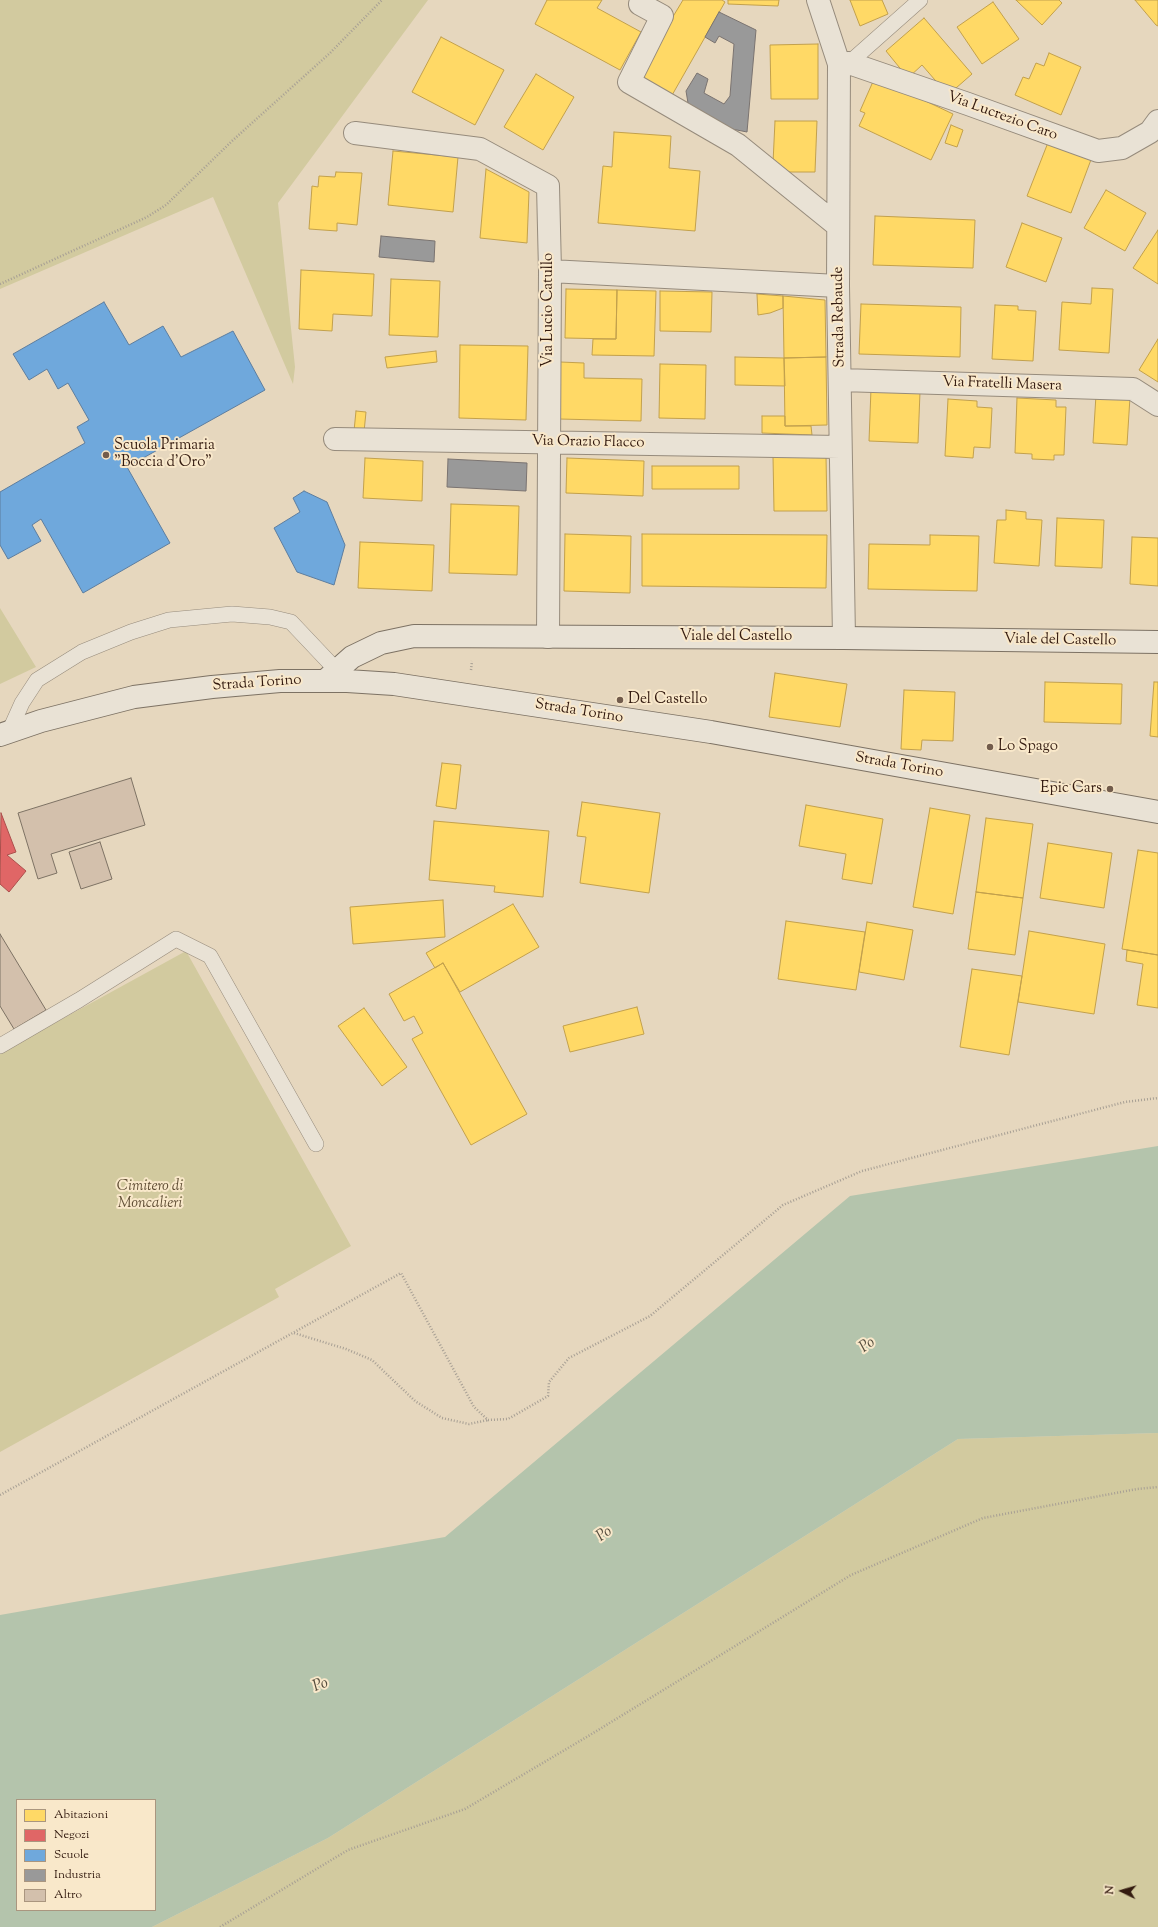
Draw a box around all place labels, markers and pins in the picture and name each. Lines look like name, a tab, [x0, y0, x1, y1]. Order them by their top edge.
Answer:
place label: Scuola Primaria "Boccia d'Oro"	[114, 437, 215, 472]
marker: Scuola Primaria "Boccia d'Oro"	[101, 450, 111, 460]
place label: Del Castello	[628, 691, 707, 709]
marker: Del Castello	[615, 695, 625, 705]
place label: Lo Spago	[998, 738, 1058, 756]
marker: Lo Spago	[985, 742, 995, 752]
place label: Epic Cars	[1040, 780, 1102, 798]
marker: Epic Cars	[1105, 784, 1115, 794]

